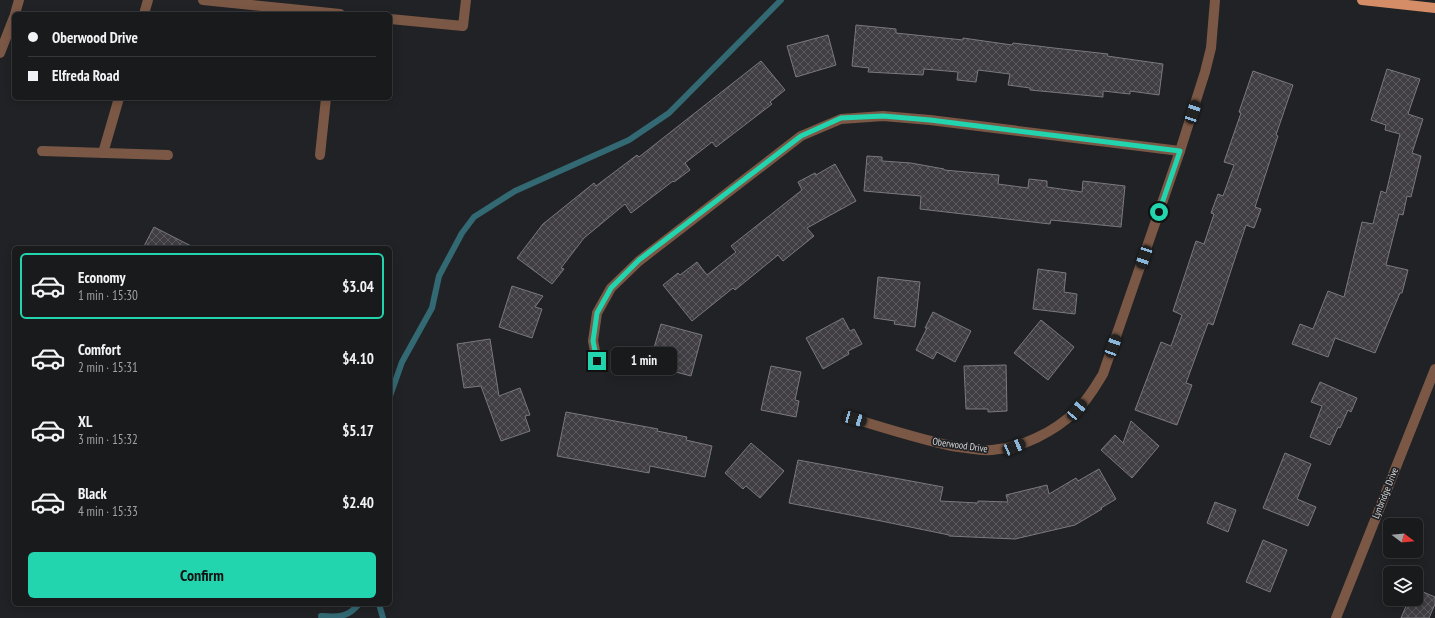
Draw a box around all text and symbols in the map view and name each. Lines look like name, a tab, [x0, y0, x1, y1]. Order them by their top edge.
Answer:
text: Oberwood Drive	[52, 28, 138, 47]
text: Elfreda Road	[52, 66, 119, 85]
car	[1184, 99, 1202, 125]
route start	[1150, 203, 1168, 221]
car	[1134, 244, 1154, 270]
icon: car	[30, 268, 66, 304]
text: Economy	[78, 268, 126, 287]
text: $3.04	[342, 277, 374, 296]
text: 1 min · 15:30	[78, 287, 138, 304]
car	[1103, 333, 1123, 359]
icon: car	[30, 340, 66, 376]
text: Comfort	[78, 340, 121, 359]
callout: 1 min	[611, 347, 677, 375]
text: $4.10	[342, 349, 374, 368]
route end	[588, 352, 606, 370]
text: 1 min	[631, 352, 657, 369]
text: 2 min · 15:31	[78, 359, 138, 376]
car	[1065, 397, 1089, 423]
car	[842, 410, 868, 428]
icon: car	[30, 412, 66, 448]
text: XL	[78, 412, 92, 431]
text: $5.17	[342, 421, 374, 440]
text: 3 min · 15:32	[78, 431, 138, 448]
street label: Oberwood Drive	[931, 435, 989, 455]
car	[1001, 437, 1027, 457]
street label: Lynbridge Drive	[1369, 466, 1401, 520]
icon: car	[30, 484, 66, 520]
text: Black	[78, 484, 107, 503]
text: $2.40	[342, 493, 374, 512]
text: 4 min · 15:33	[78, 503, 138, 520]
north arrow	[1383, 518, 1423, 558]
map controls	[1383, 518, 1423, 606]
button: Confirm	[28, 552, 376, 598]
button: layers	[1383, 566, 1423, 606]

